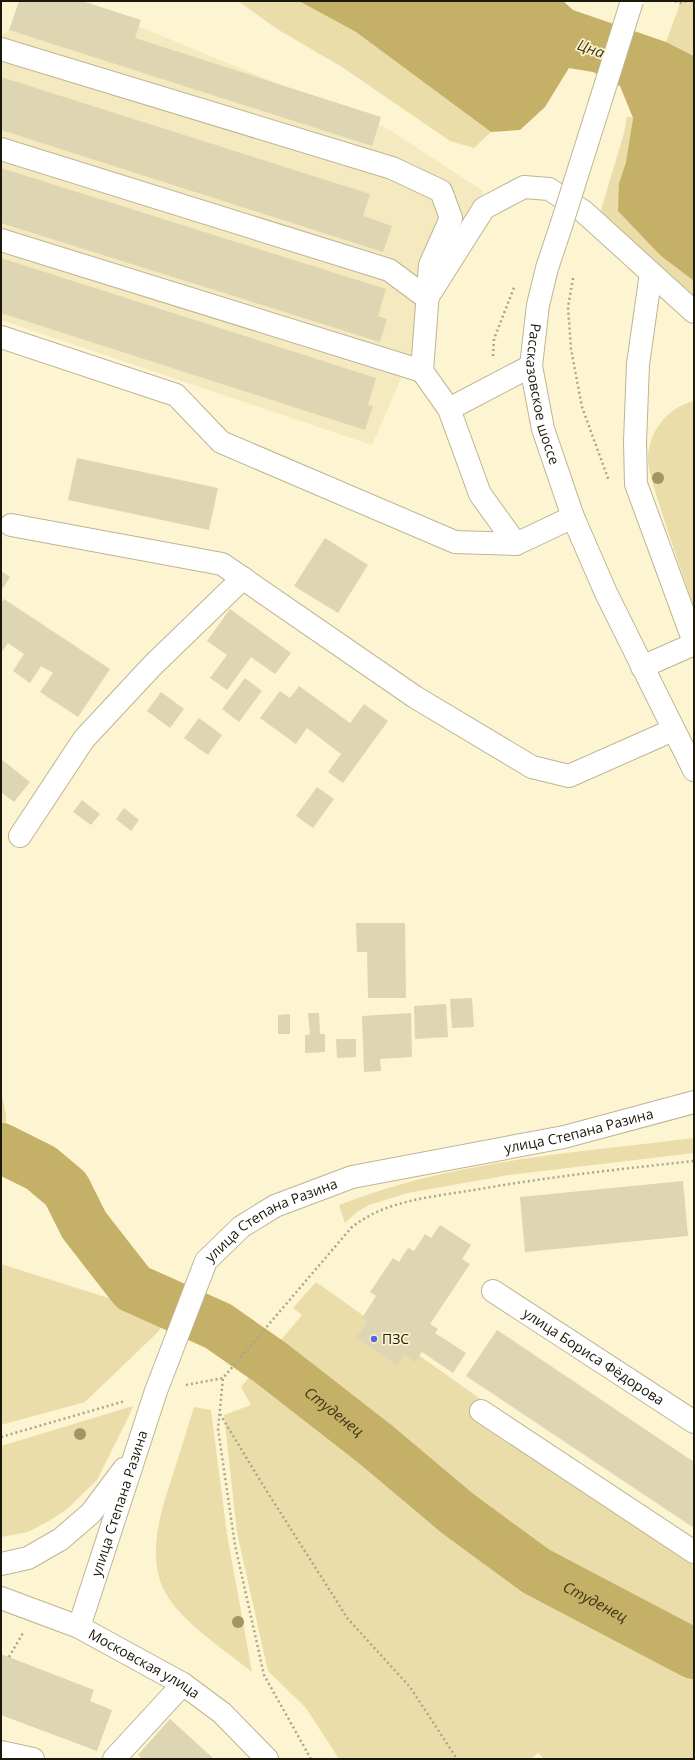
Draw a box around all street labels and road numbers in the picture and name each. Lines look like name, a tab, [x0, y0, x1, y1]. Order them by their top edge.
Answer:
street label: Рассказовское шоссе	[522, 323, 564, 467]
street label: улица Степана Разина	[503, 1103, 655, 1157]
street label: улица Степана Разина	[201, 1173, 340, 1266]
street label: улица Бориса Фёдорова	[519, 1303, 668, 1409]
street label: улица Степана Разина	[86, 1428, 152, 1579]
street label: Московская улица	[85, 1624, 204, 1702]

